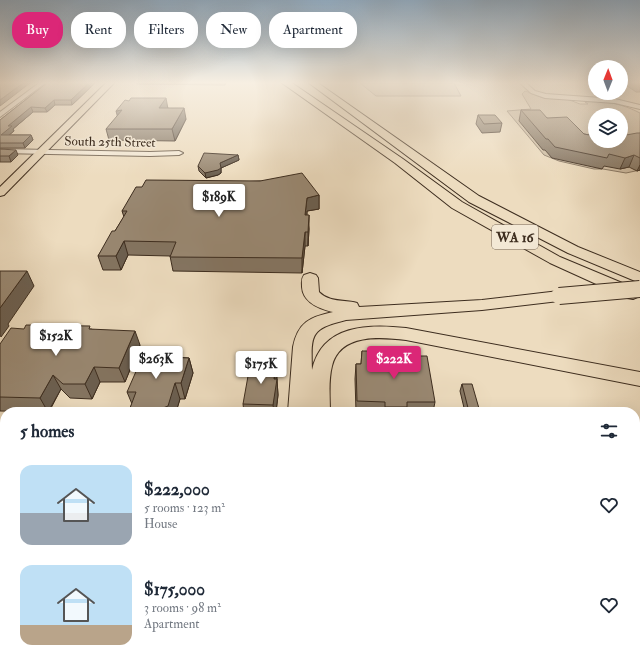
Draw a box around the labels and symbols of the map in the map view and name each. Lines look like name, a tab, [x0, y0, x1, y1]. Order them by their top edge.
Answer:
north arrow	[588, 60, 628, 100]
street label: South 25th Street	[64, 133, 156, 151]
pin: $189K	[191, 184, 247, 218]
road number: WA 16	[492, 225, 538, 249]
pin: $152K	[28, 323, 84, 357]
pin: $263K	[128, 346, 184, 380]
pin: $222K	[366, 346, 422, 380]
pin: $175K	[233, 351, 289, 385]

